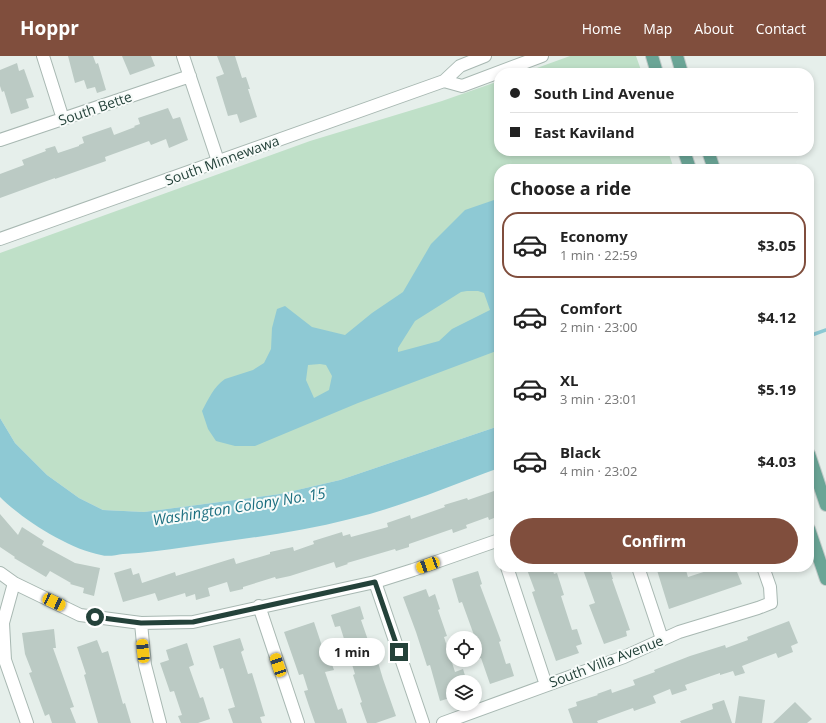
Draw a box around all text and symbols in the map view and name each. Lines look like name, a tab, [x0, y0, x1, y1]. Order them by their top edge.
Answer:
text: Hoppr	[20, 15, 79, 41]
text: Home	[582, 19, 621, 38]
text: Map	[643, 19, 672, 38]
text: About	[694, 19, 734, 38]
text: Contact	[756, 19, 806, 38]
text: South Lind Avenue	[534, 83, 674, 103]
street label: South Bette	[56, 86, 134, 129]
text: East Kaviland	[534, 122, 634, 142]
street label: South Minnewawa	[162, 130, 282, 190]
text: Choose a ride	[510, 176, 631, 200]
text: Economy	[560, 226, 628, 246]
icon: car	[512, 227, 548, 263]
text: $3.05	[757, 235, 796, 255]
text: 1 min · 22:59	[560, 246, 637, 264]
text: Comfort	[560, 298, 622, 318]
icon: car	[512, 299, 548, 335]
text: $4.12	[757, 307, 796, 327]
text: 2 min · 23:00	[560, 318, 637, 336]
text: XL	[560, 370, 578, 390]
icon: car	[512, 371, 548, 407]
text: $5.19	[757, 379, 796, 399]
text: 3 min · 23:01	[560, 390, 637, 408]
text: Black	[560, 442, 601, 462]
icon: car	[512, 443, 548, 479]
text: $4.03	[757, 451, 796, 471]
text: 4 min · 23:02	[560, 462, 637, 480]
water label: Washington Colony No. 15	[151, 482, 328, 530]
button: Confirm	[510, 518, 798, 564]
car	[415, 555, 441, 575]
car	[41, 591, 67, 613]
route start	[86, 608, 104, 626]
street label: South Villa Avenue	[546, 630, 666, 692]
map controls	[446, 631, 482, 711]
button: locate	[446, 631, 482, 667]
car	[136, 638, 150, 664]
callout: 1 min	[319, 638, 385, 666]
text: 1 min	[334, 643, 370, 661]
route end	[390, 643, 408, 661]
car	[268, 652, 288, 678]
button: layers	[446, 675, 482, 711]

